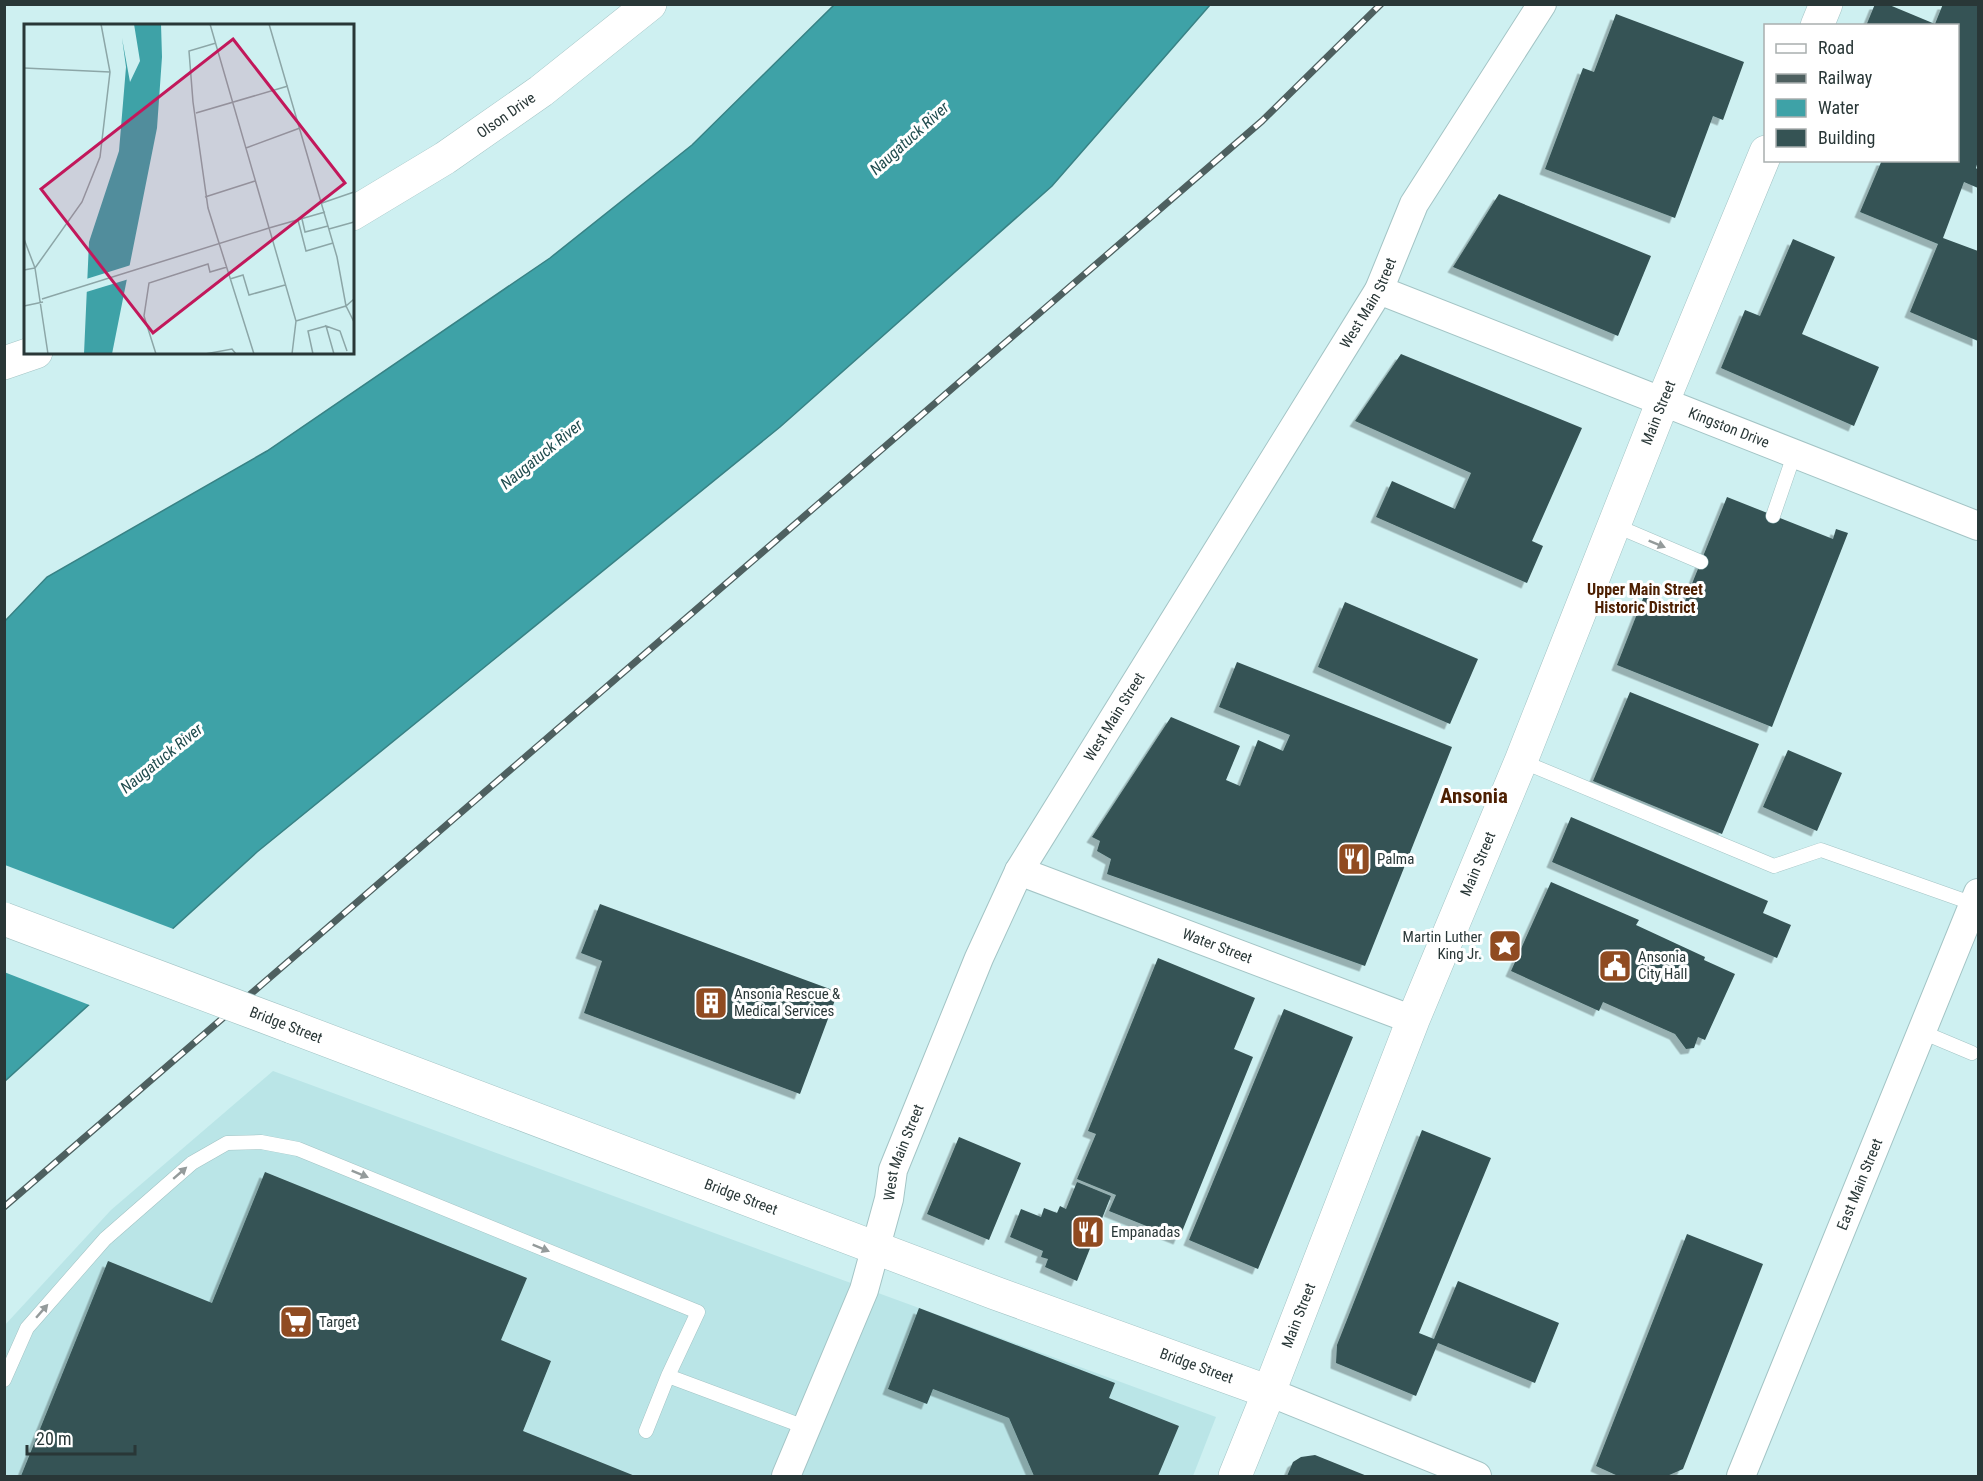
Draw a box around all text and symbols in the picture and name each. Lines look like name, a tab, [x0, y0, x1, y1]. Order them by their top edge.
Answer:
inset map	[24, 24, 354, 354]
legend	[1764, 24, 1959, 162]
text: Road	[1818, 37, 1854, 58]
text: Railway	[1818, 67, 1873, 88]
street label: Olson Drive	[473, 89, 539, 142]
water label: Naugatuck River	[866, 97, 954, 179]
text: Water	[1818, 97, 1860, 118]
text: Building	[1818, 127, 1875, 148]
street label: West Main Street	[1336, 255, 1400, 352]
street label: Main Street	[1638, 378, 1680, 447]
street label: Kingston Drive	[1686, 404, 1772, 452]
water label: Naugatuck River	[497, 415, 587, 493]
one-way arrow	[1649, 539, 1667, 549]
district label: Upper Main Street Historic District	[1587, 580, 1703, 617]
street label: West Main Street	[1080, 669, 1149, 765]
water label: Naugatuck River	[117, 719, 207, 797]
district label: Ansonia	[1440, 784, 1508, 808]
street label: Main Street	[1457, 829, 1499, 899]
restaurant icon: Palma	[1336, 841, 1372, 877]
place label: Palma	[1377, 850, 1414, 868]
street label: Water Street	[1180, 925, 1255, 967]
place label: Martin Luther King Jr.	[1403, 928, 1482, 963]
place icon: Martin Luther King Jr.	[1487, 928, 1523, 964]
public building icon: Ansonia City Hall	[1597, 948, 1633, 984]
place label: Ansonia City Hall	[1638, 948, 1687, 983]
building icon: Ansonia Rescue & Medical Services	[693, 985, 729, 1021]
place label: Ansonia Rescue & Medical Services	[734, 985, 841, 1020]
street label: Bridge Street	[247, 1003, 325, 1047]
street label: West Main Street	[880, 1102, 928, 1202]
street label: East Main Street	[1833, 1136, 1886, 1233]
one-way arrow	[172, 1167, 188, 1180]
one-way arrow	[352, 1169, 370, 1179]
street label: Bridge Street	[702, 1175, 780, 1219]
restaurant icon: Empanadas	[1070, 1214, 1106, 1250]
place label: Empanadas	[1111, 1223, 1180, 1241]
one-way arrow	[532, 1243, 550, 1253]
street label: Main Street	[1278, 1281, 1319, 1350]
one-way arrow	[36, 1303, 49, 1319]
supermarket icon: Target	[278, 1304, 314, 1340]
place label: Target	[319, 1313, 356, 1331]
street label: Bridge Street	[1157, 1344, 1236, 1387]
scale bar	[27, 1418, 135, 1456]
text: 20 m	[36, 1428, 71, 1449]

